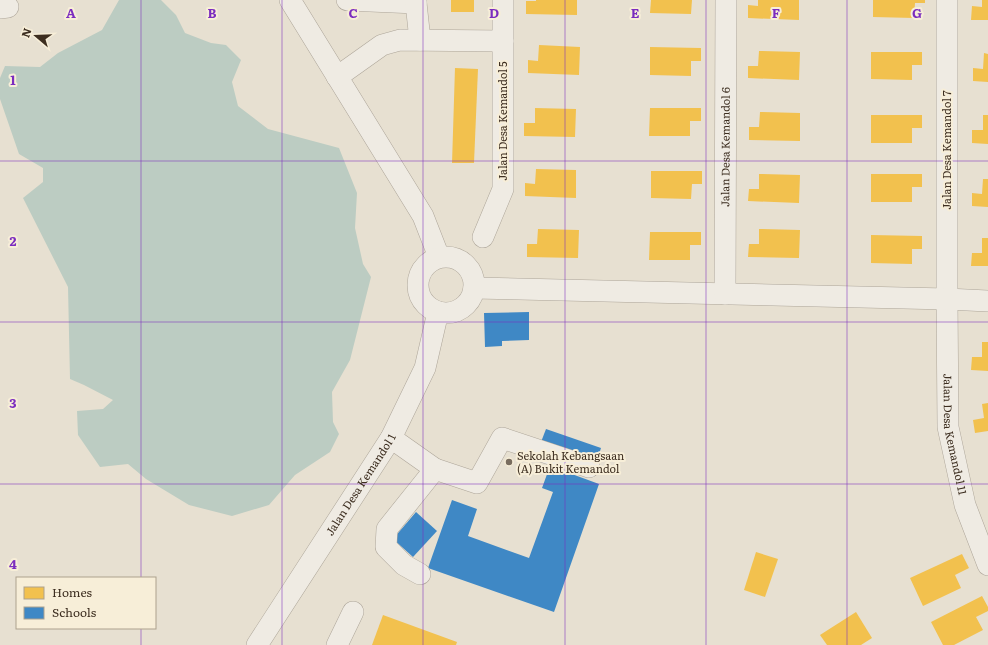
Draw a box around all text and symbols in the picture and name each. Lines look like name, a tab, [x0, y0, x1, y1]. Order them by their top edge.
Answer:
text: A	[66, 3, 76, 22]
text: B	[208, 3, 217, 22]
text: C	[348, 3, 358, 22]
text: D	[489, 3, 499, 22]
text: E	[631, 3, 640, 22]
text: F	[772, 3, 780, 22]
text: G	[912, 3, 922, 22]
north arrow	[16, 16, 56, 56]
text: N	[17, 25, 35, 39]
street label: Jalan Desa Kemandol 5	[494, 61, 510, 181]
text: 1	[10, 70, 16, 89]
street label: Jalan Desa Kemandol 6	[716, 87, 733, 207]
street label: Jalan Desa Kemandol 7	[938, 90, 954, 210]
text: 2	[10, 231, 17, 250]
street label: Jalan Desa Kemandol 11	[941, 373, 972, 497]
text: 3	[9, 393, 17, 412]
street label: Jalan Desa Kemandol 1	[321, 430, 399, 538]
place label: Sekolah Kebangsaan (A) Bukit Kemandol	[517, 447, 624, 476]
marker: Sekolah Kebangsaan (A) Bukit Kemandol	[504, 457, 514, 467]
text: 4	[9, 554, 17, 573]
legend	[16, 577, 156, 629]
text: Homes	[52, 583, 92, 601]
text: Schools	[52, 603, 97, 621]

